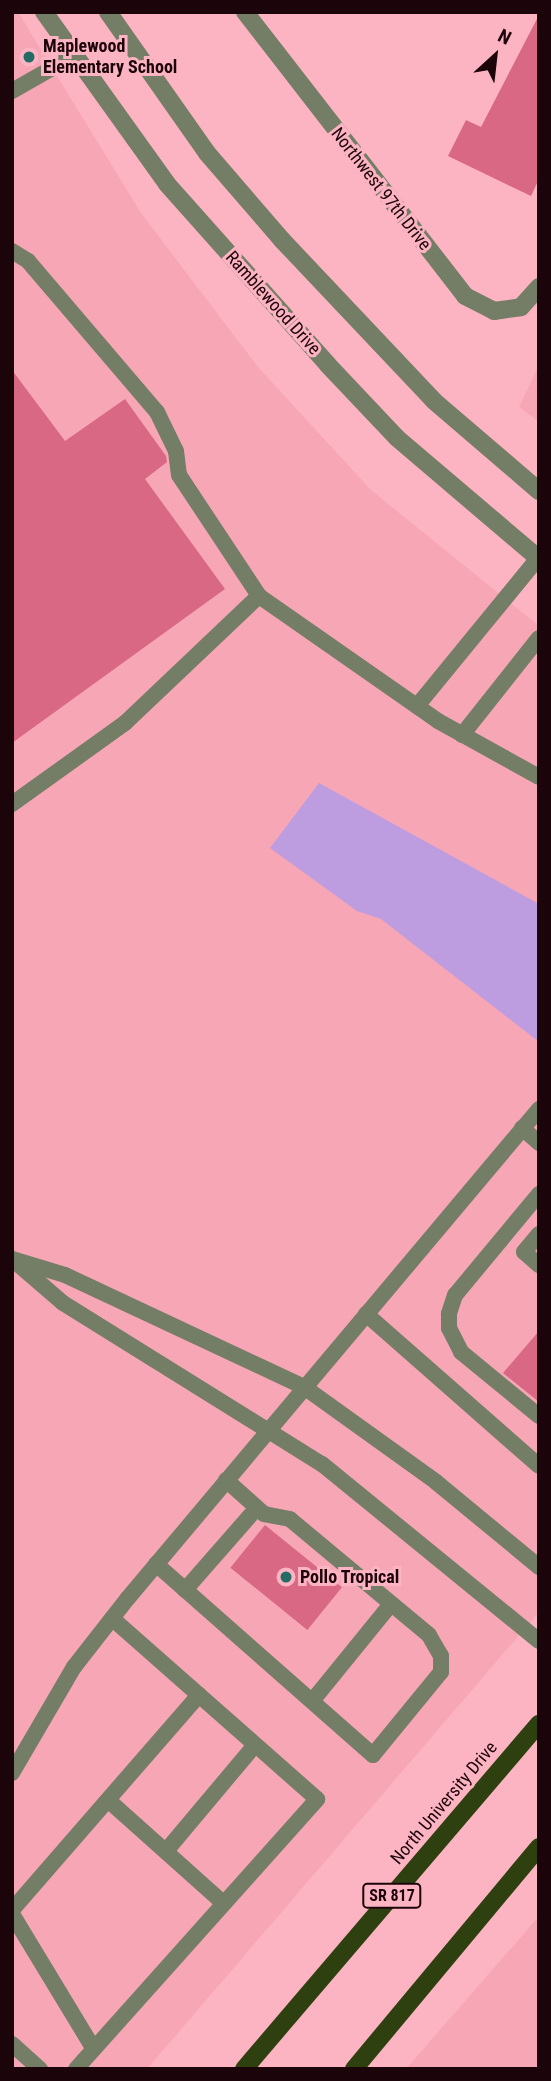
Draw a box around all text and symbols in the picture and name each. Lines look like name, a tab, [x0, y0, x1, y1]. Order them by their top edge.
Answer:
north arrow	[460, 21, 530, 91]
text: N	[494, 24, 515, 50]
place label: Maplewood Elementary School	[43, 36, 177, 78]
marker: Maplewood Elementary School	[21, 49, 37, 65]
street label: Northwest 97th Drive	[326, 123, 436, 255]
street label: Ramblewood Drive	[221, 247, 325, 359]
place label: Pollo Tropical	[300, 1566, 400, 1588]
marker: Pollo Tropical	[278, 1569, 294, 1585]
street label: North University Drive	[386, 1737, 502, 1869]
road number: SR 817	[362, 1884, 422, 1908]

